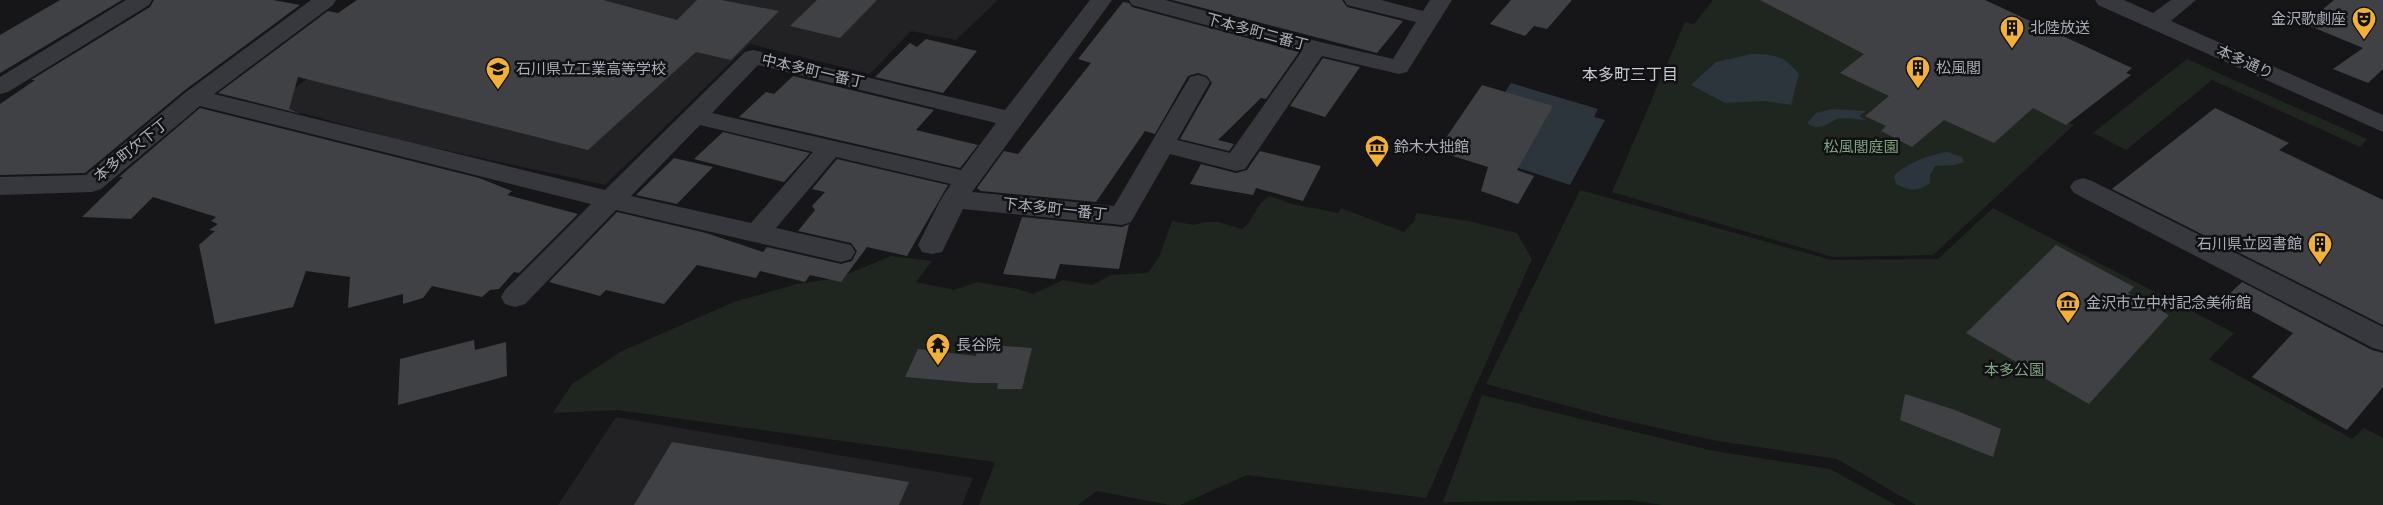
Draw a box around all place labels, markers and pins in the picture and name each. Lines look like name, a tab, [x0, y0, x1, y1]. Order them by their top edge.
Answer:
theatre icon: 金沢歌劇座	[2351, 6, 2377, 40]
place label: 金沢歌劇座	[2271, 10, 2346, 27]
building icon: 北陸放送	[1999, 15, 2025, 49]
place label: 北陸放送	[2030, 19, 2090, 36]
building icon: 松風閣	[1905, 55, 1931, 89]
school or university icon: 石川県立工業高等学校	[485, 56, 511, 90]
place label: 松風閣	[1936, 59, 1981, 76]
place label: 石川県立工業高等学校	[516, 60, 666, 77]
museum icon: 鈴木大拙館	[1364, 134, 1390, 168]
place label: 鈴木大拙館	[1394, 138, 1469, 155]
building icon: 石川県立図書館	[2307, 231, 2333, 265]
place label: 石川県立図書館	[2197, 235, 2302, 252]
museum icon: 金沢市立中村記念美術館	[2055, 290, 2081, 324]
place label: 金沢市立中村記念美術館	[2086, 294, 2251, 311]
temple icon: 長谷院	[925, 332, 951, 366]
place label: 長谷院	[956, 336, 1001, 353]

